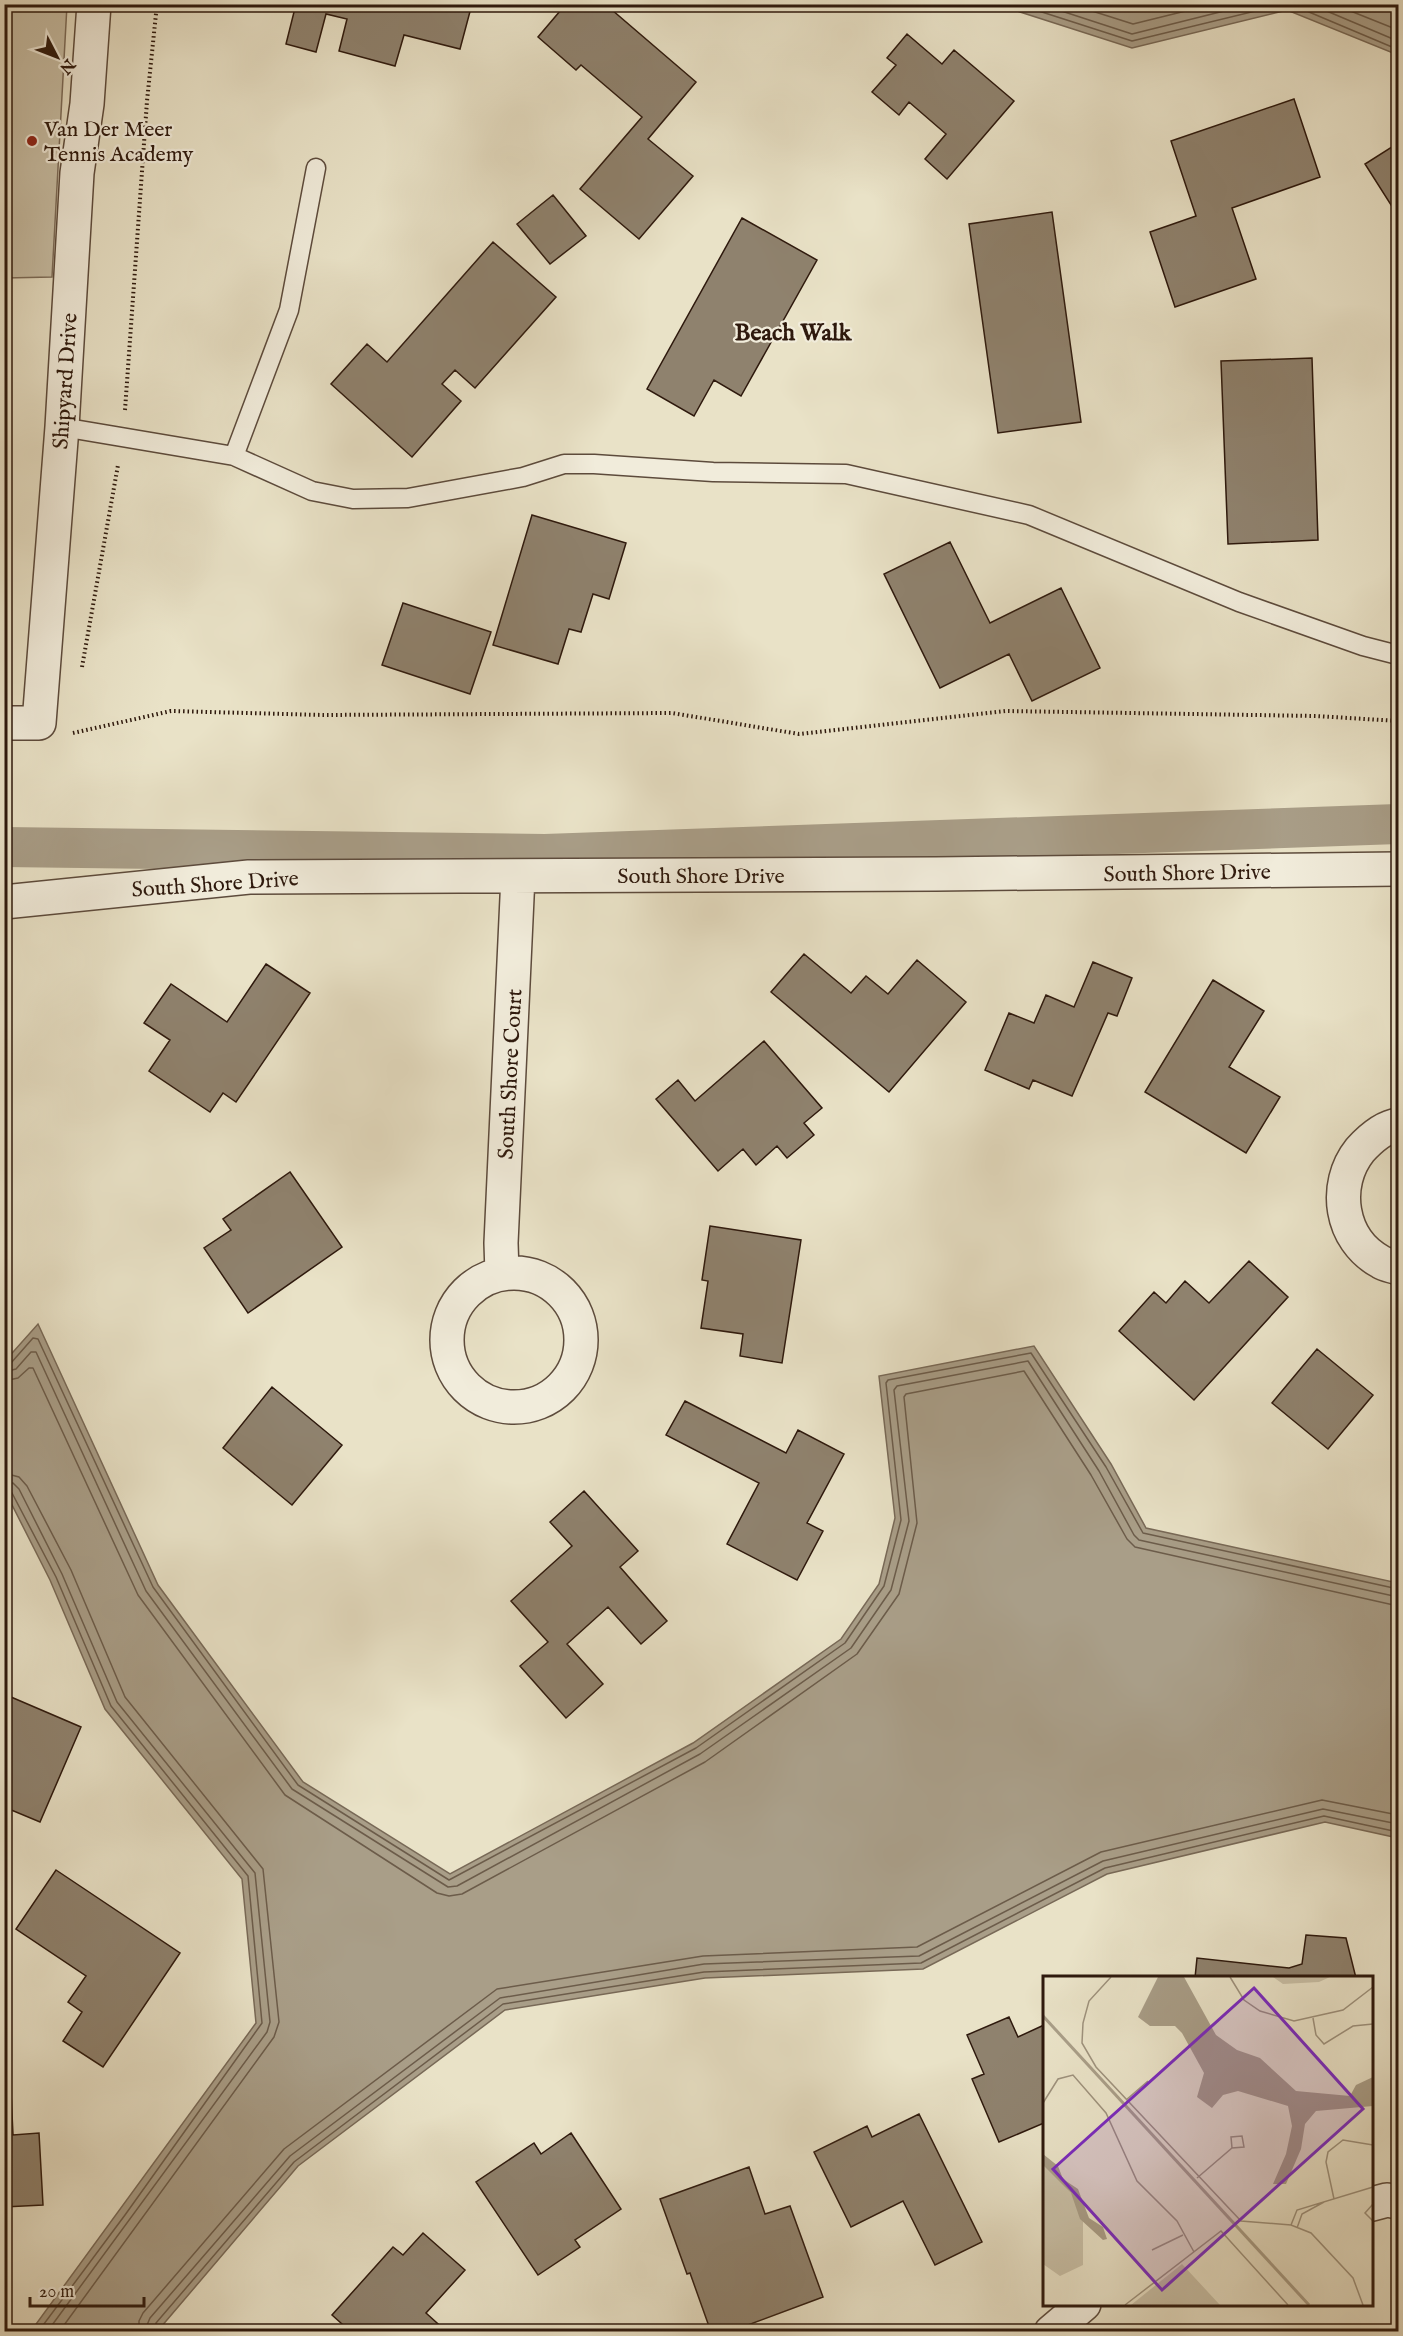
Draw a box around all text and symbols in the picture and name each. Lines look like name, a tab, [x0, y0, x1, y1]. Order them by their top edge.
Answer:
north arrow	[27, 27, 87, 87]
text: N	[54, 53, 79, 78]
place label: Van Der Meer Tennis Academy	[43, 116, 194, 169]
marker: Van Der Meer Tennis Academy	[25, 134, 39, 148]
street label: Shipyard Drive	[47, 312, 85, 450]
district label: Beach Walk	[735, 318, 853, 349]
street label: South Shore Drive	[1103, 859, 1271, 889]
street label: South Shore Drive	[617, 863, 785, 891]
street label: South Shore Drive	[131, 865, 300, 905]
street label: South Shore Court	[493, 988, 529, 1160]
inset map	[1043, 1976, 1373, 2306]
scale bar	[30, 2270, 144, 2308]
text: 20 m	[39, 2281, 74, 2304]

